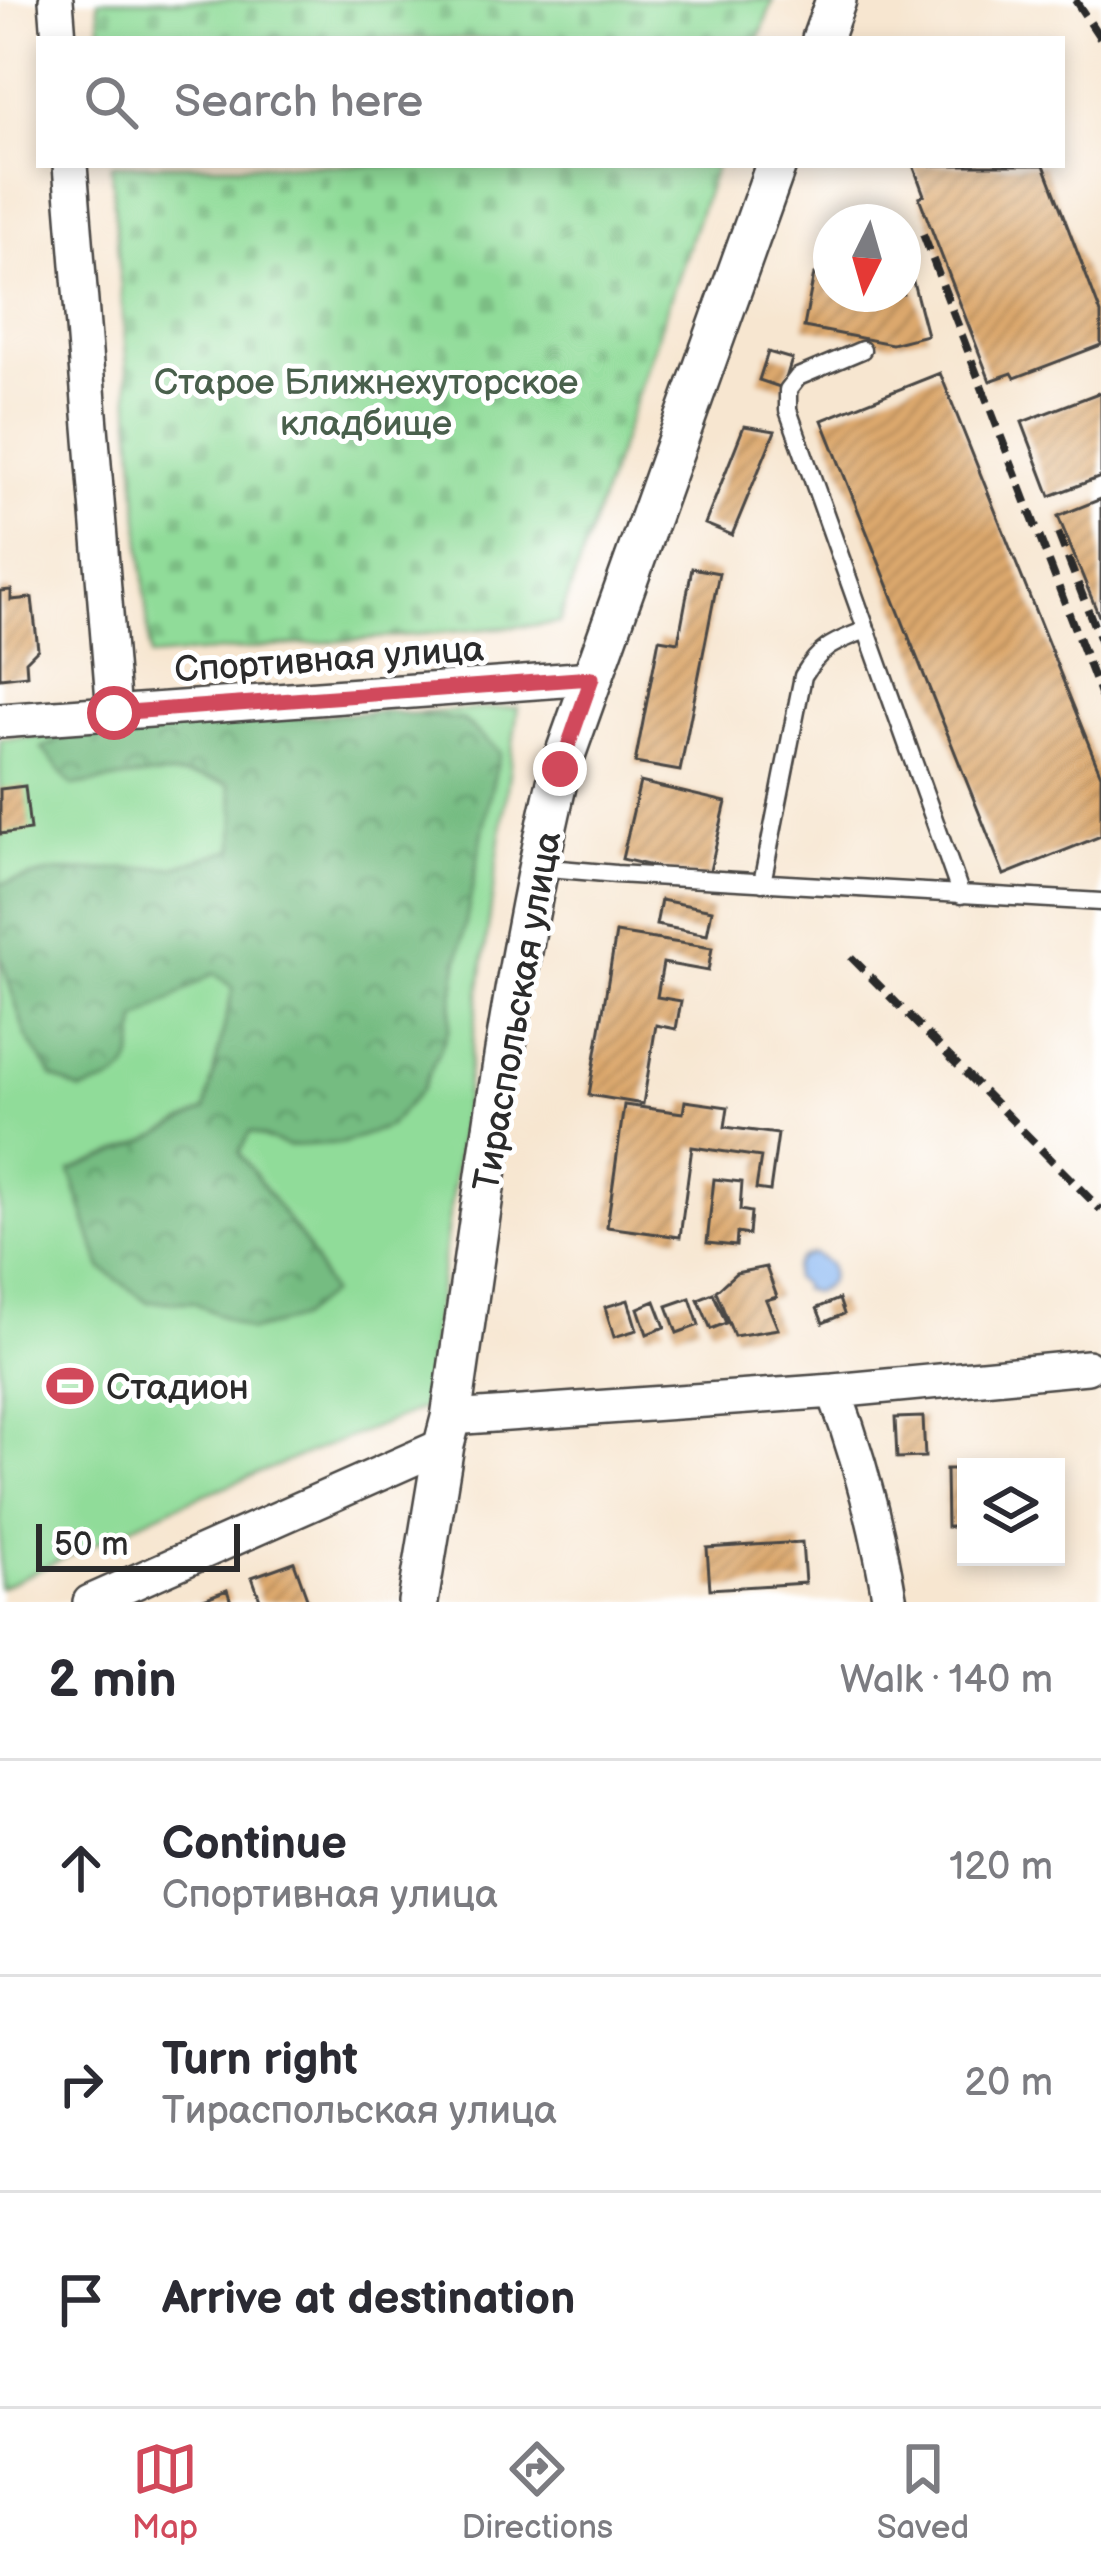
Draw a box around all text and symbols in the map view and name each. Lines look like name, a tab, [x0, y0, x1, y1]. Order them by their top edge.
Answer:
search box	[36, 36, 1065, 168]
icon: search	[78, 69, 144, 135]
text: Search here	[174, 75, 423, 130]
north arrow	[813, 204, 921, 312]
park label: Старое Ближнехуторское кладбище	[154, 362, 578, 446]
street label: Спортивная улица	[173, 628, 485, 693]
route start	[87, 686, 141, 740]
route end	[533, 742, 587, 796]
street label: Тираспольская улица	[466, 828, 571, 1195]
sports icon: Стадион	[45, 1361, 95, 1411]
place label: Стадион	[106, 1367, 249, 1410]
map controls	[957, 1458, 1065, 1566]
button: layers	[957, 1458, 1065, 1566]
scale bar	[36, 1518, 240, 1571]
text: 50 m	[54, 1525, 129, 1565]
text: 2 min	[48, 1650, 177, 1711]
text: Walk · 140 m	[840, 1657, 1053, 1704]
text: Continue	[162, 1817, 347, 1872]
icon: ahead	[48, 1835, 114, 1901]
text: 120 m	[949, 1844, 1053, 1891]
text: Спортивная улица	[162, 1872, 498, 1919]
text: Turn right	[162, 2033, 358, 2088]
icon: right	[48, 2051, 114, 2117]
text: 20 m	[964, 2060, 1053, 2107]
text: Тираспольская улица	[162, 2088, 557, 2135]
icon: arrive	[48, 2267, 114, 2333]
text: Arrive at destination	[162, 2272, 575, 2327]
tab: Map	[132, 2436, 198, 2548]
tab: Directions	[461, 2436, 613, 2548]
tab: Saved	[877, 2436, 969, 2548]

